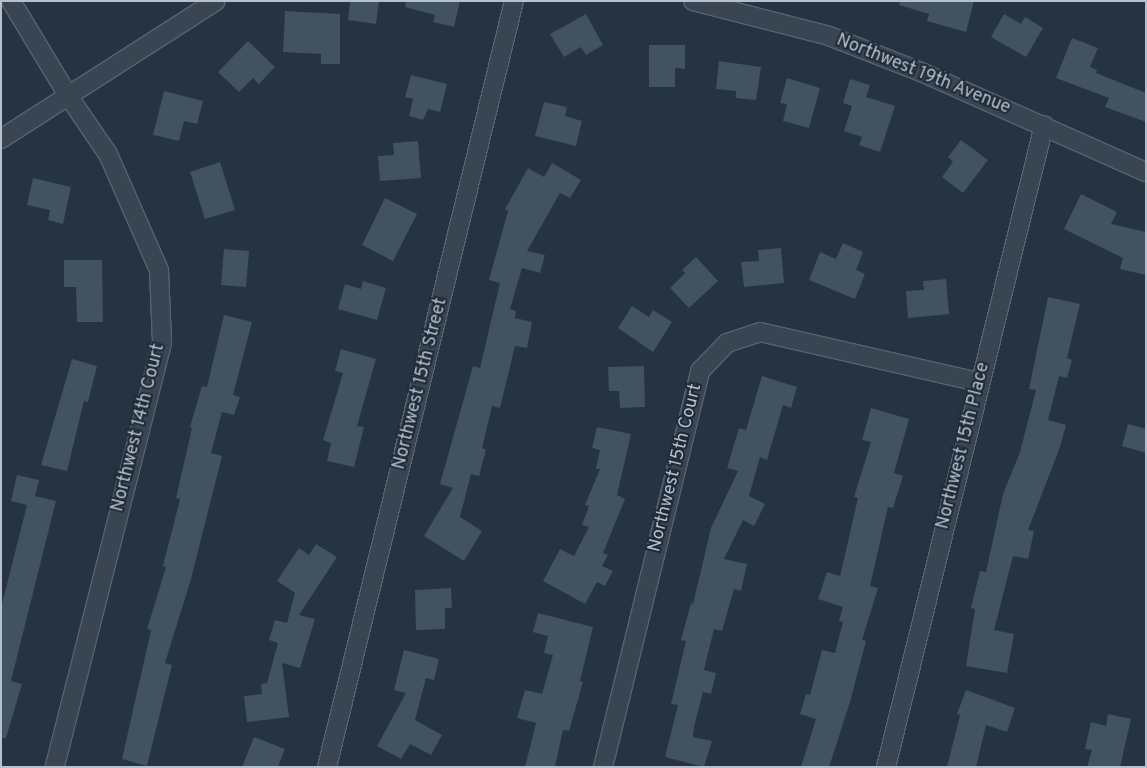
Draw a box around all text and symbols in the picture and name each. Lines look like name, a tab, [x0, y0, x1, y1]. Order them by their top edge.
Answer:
street label: Northwest 19th Avenue	[833, 30, 1013, 120]
street label: Northwest 15th Street	[389, 296, 453, 472]
street label: Northwest 14th Court	[108, 342, 170, 514]
street label: Northwest 15th Place	[933, 360, 995, 532]
street label: Northwest 15th Court	[645, 382, 707, 554]

